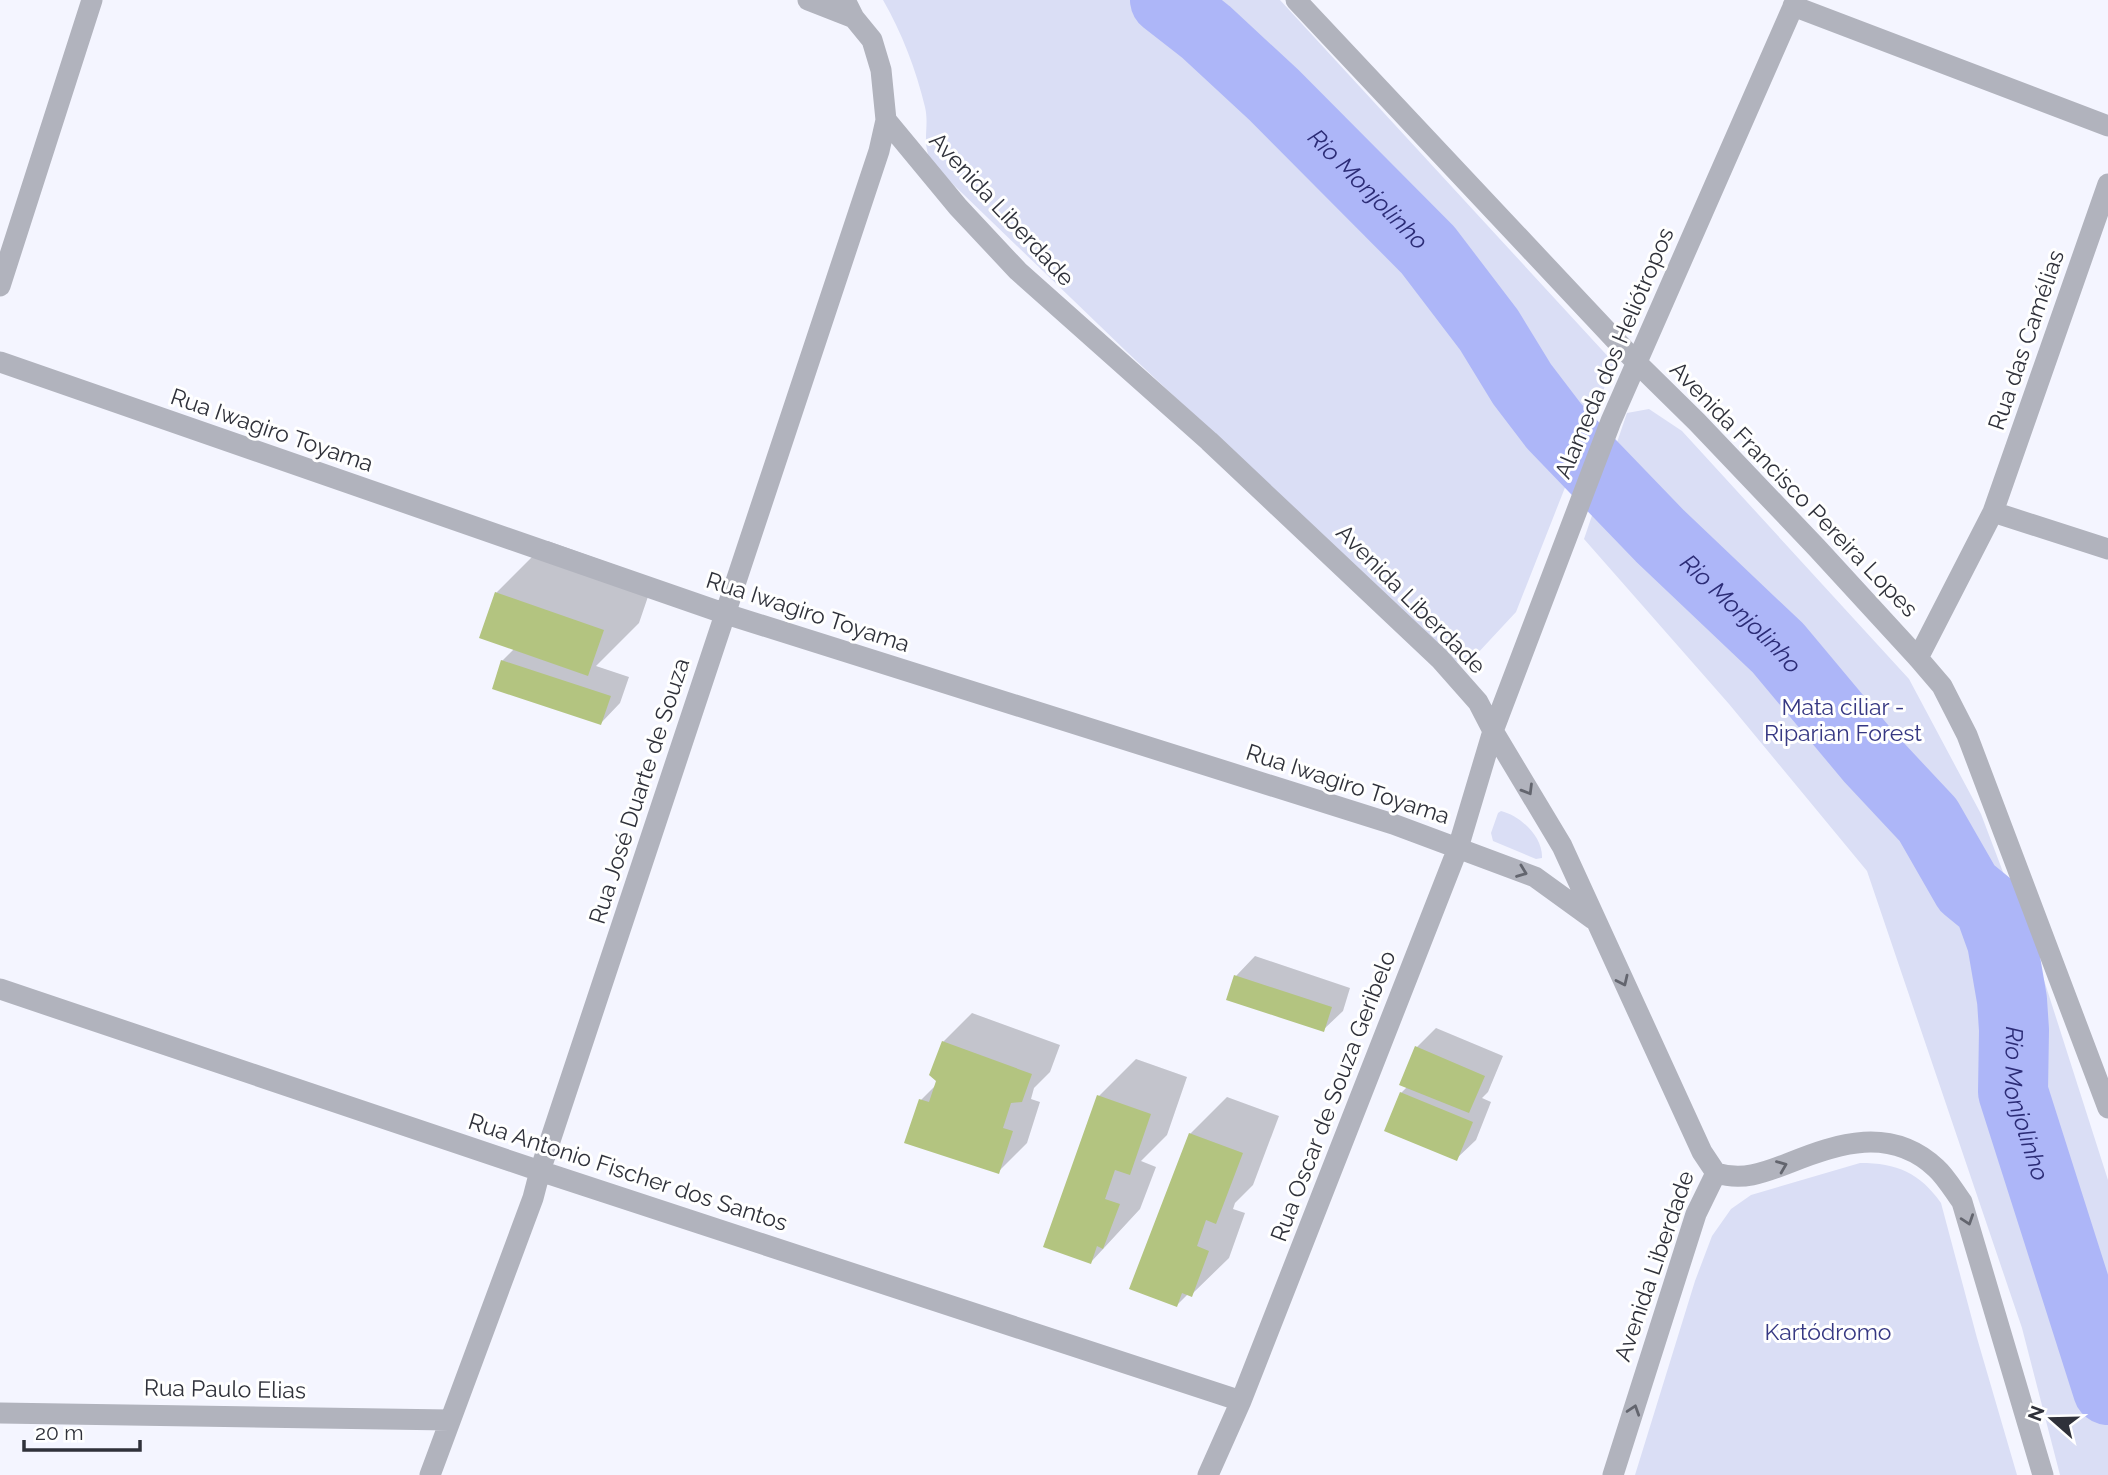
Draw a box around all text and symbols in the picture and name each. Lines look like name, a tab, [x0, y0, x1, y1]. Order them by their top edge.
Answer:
water label: Rio Monjolinho	[1302, 123, 1434, 255]
street label: Avenida Liberdade	[924, 126, 1080, 291]
street label: Alameda dos Heliótropos	[1548, 223, 1679, 482]
street label: Rua das Camélias	[1982, 246, 2069, 433]
street label: Avenida Francisco Pereira Lopes	[1665, 355, 1924, 622]
street label: Rua Iwagiro Toyama	[167, 382, 377, 477]
street label: Avenida Liberdade	[1331, 518, 1492, 679]
water label: Rio Monjolinho	[1675, 548, 1808, 679]
street label: Rua Iwagiro Toyama	[703, 566, 913, 657]
street label: Rua José Duarte de Souza	[583, 655, 694, 927]
park label: Mata ciliar - Riparian Forest	[1764, 693, 1922, 746]
street label: Rua Iwagiro Toyama	[1243, 738, 1453, 829]
one-way arrow	[1520, 782, 1533, 795]
one-way arrow	[1515, 864, 1527, 878]
street label: Rua Oscar de Souza Geribelo	[1265, 947, 1401, 1245]
one-way arrow	[1614, 974, 1628, 986]
water label: Rio Monjolinho	[1998, 1026, 2055, 1184]
street label: Rua Antonio Fischer dos Santos	[465, 1107, 791, 1236]
one-way arrow	[1775, 1160, 1787, 1174]
street label: Avenida Liberdade	[1608, 1167, 1699, 1365]
one-way arrow	[1960, 1213, 1974, 1226]
park label: Kartódromo	[1764, 1318, 1892, 1345]
street label: Rua Paulo Elias	[144, 1374, 306, 1403]
north arrow	[2017, 1384, 2087, 1454]
text: N	[2023, 1403, 2049, 1424]
one-way arrow	[1625, 1404, 1640, 1416]
scale bar	[24, 1408, 140, 1452]
text: 20 m	[35, 1420, 83, 1445]

